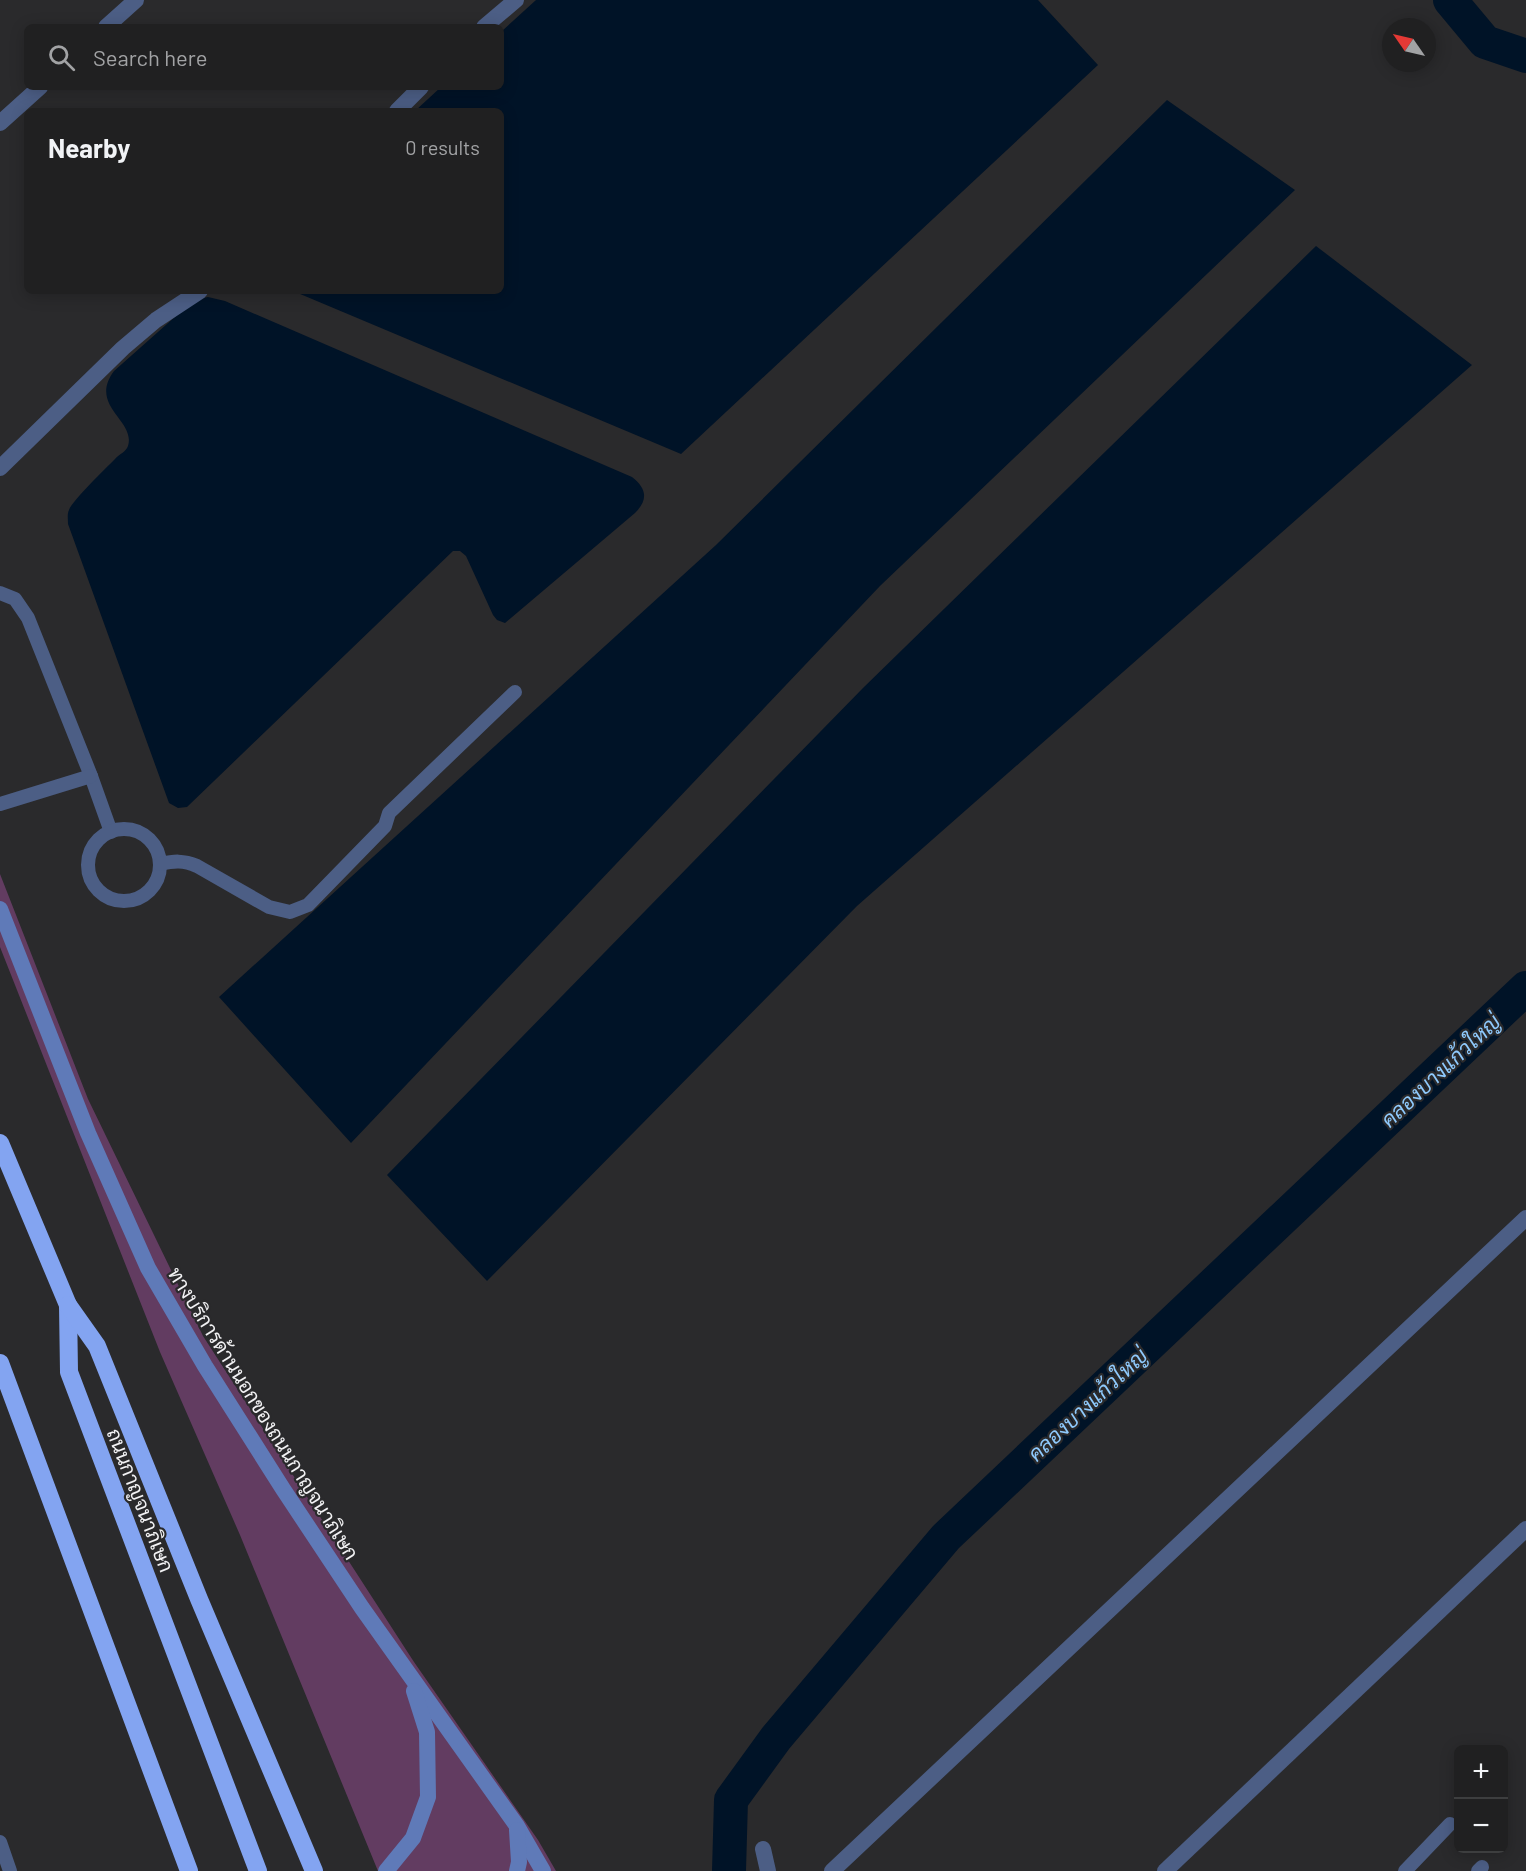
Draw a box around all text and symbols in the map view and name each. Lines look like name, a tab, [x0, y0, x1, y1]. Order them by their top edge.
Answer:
north arrow	[1382, 18, 1436, 72]
search box	[24, 24, 504, 90]
icon: search	[45, 41, 78, 74]
text: Search here	[93, 44, 207, 70]
text: Nearby	[48, 132, 130, 163]
text: 0 results	[405, 135, 480, 159]
water label: คลองบางแก้วใหญ่	[1375, 1008, 1506, 1132]
street label: ทางบริการด้านนอกของถนนกาญจนาภิเษก	[163, 1262, 364, 1564]
water label: คลองบางแก้วใหญ่	[1022, 1342, 1153, 1466]
street label: ถนนกาญจนาภิเษก	[102, 1425, 179, 1576]
map controls	[1454, 1745, 1508, 1853]
button: +	[1454, 1745, 1508, 1799]
button: −	[1454, 1799, 1508, 1853]

